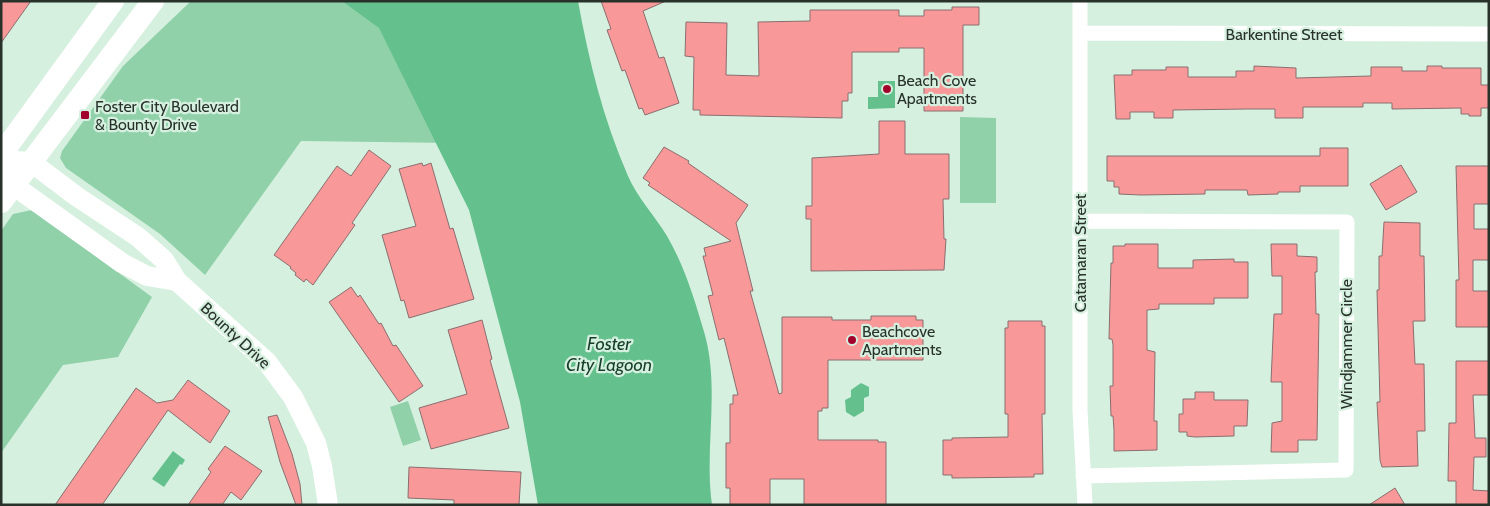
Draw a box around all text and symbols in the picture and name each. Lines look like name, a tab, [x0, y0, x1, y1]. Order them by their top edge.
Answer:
street label: Barkentine Street	[1226, 25, 1343, 44]
place label: Beach Cove Apartments	[897, 71, 977, 108]
marker: Beach Cove Apartments	[881, 83, 893, 95]
place label: Foster City Boulevard & Bounty Drive	[95, 97, 239, 134]
marker: Foster City Boulevard & Bounty Drive	[79, 109, 91, 121]
street label: Catamaran Street	[1071, 193, 1090, 312]
street label: Windjammer Circle	[1337, 279, 1356, 409]
street label: Bounty Drive	[197, 298, 275, 372]
place label: Beachcove Apartments	[862, 322, 942, 359]
water label: Foster City Lagoon	[566, 333, 652, 376]
marker: Beachcove Apartments	[846, 334, 858, 346]

